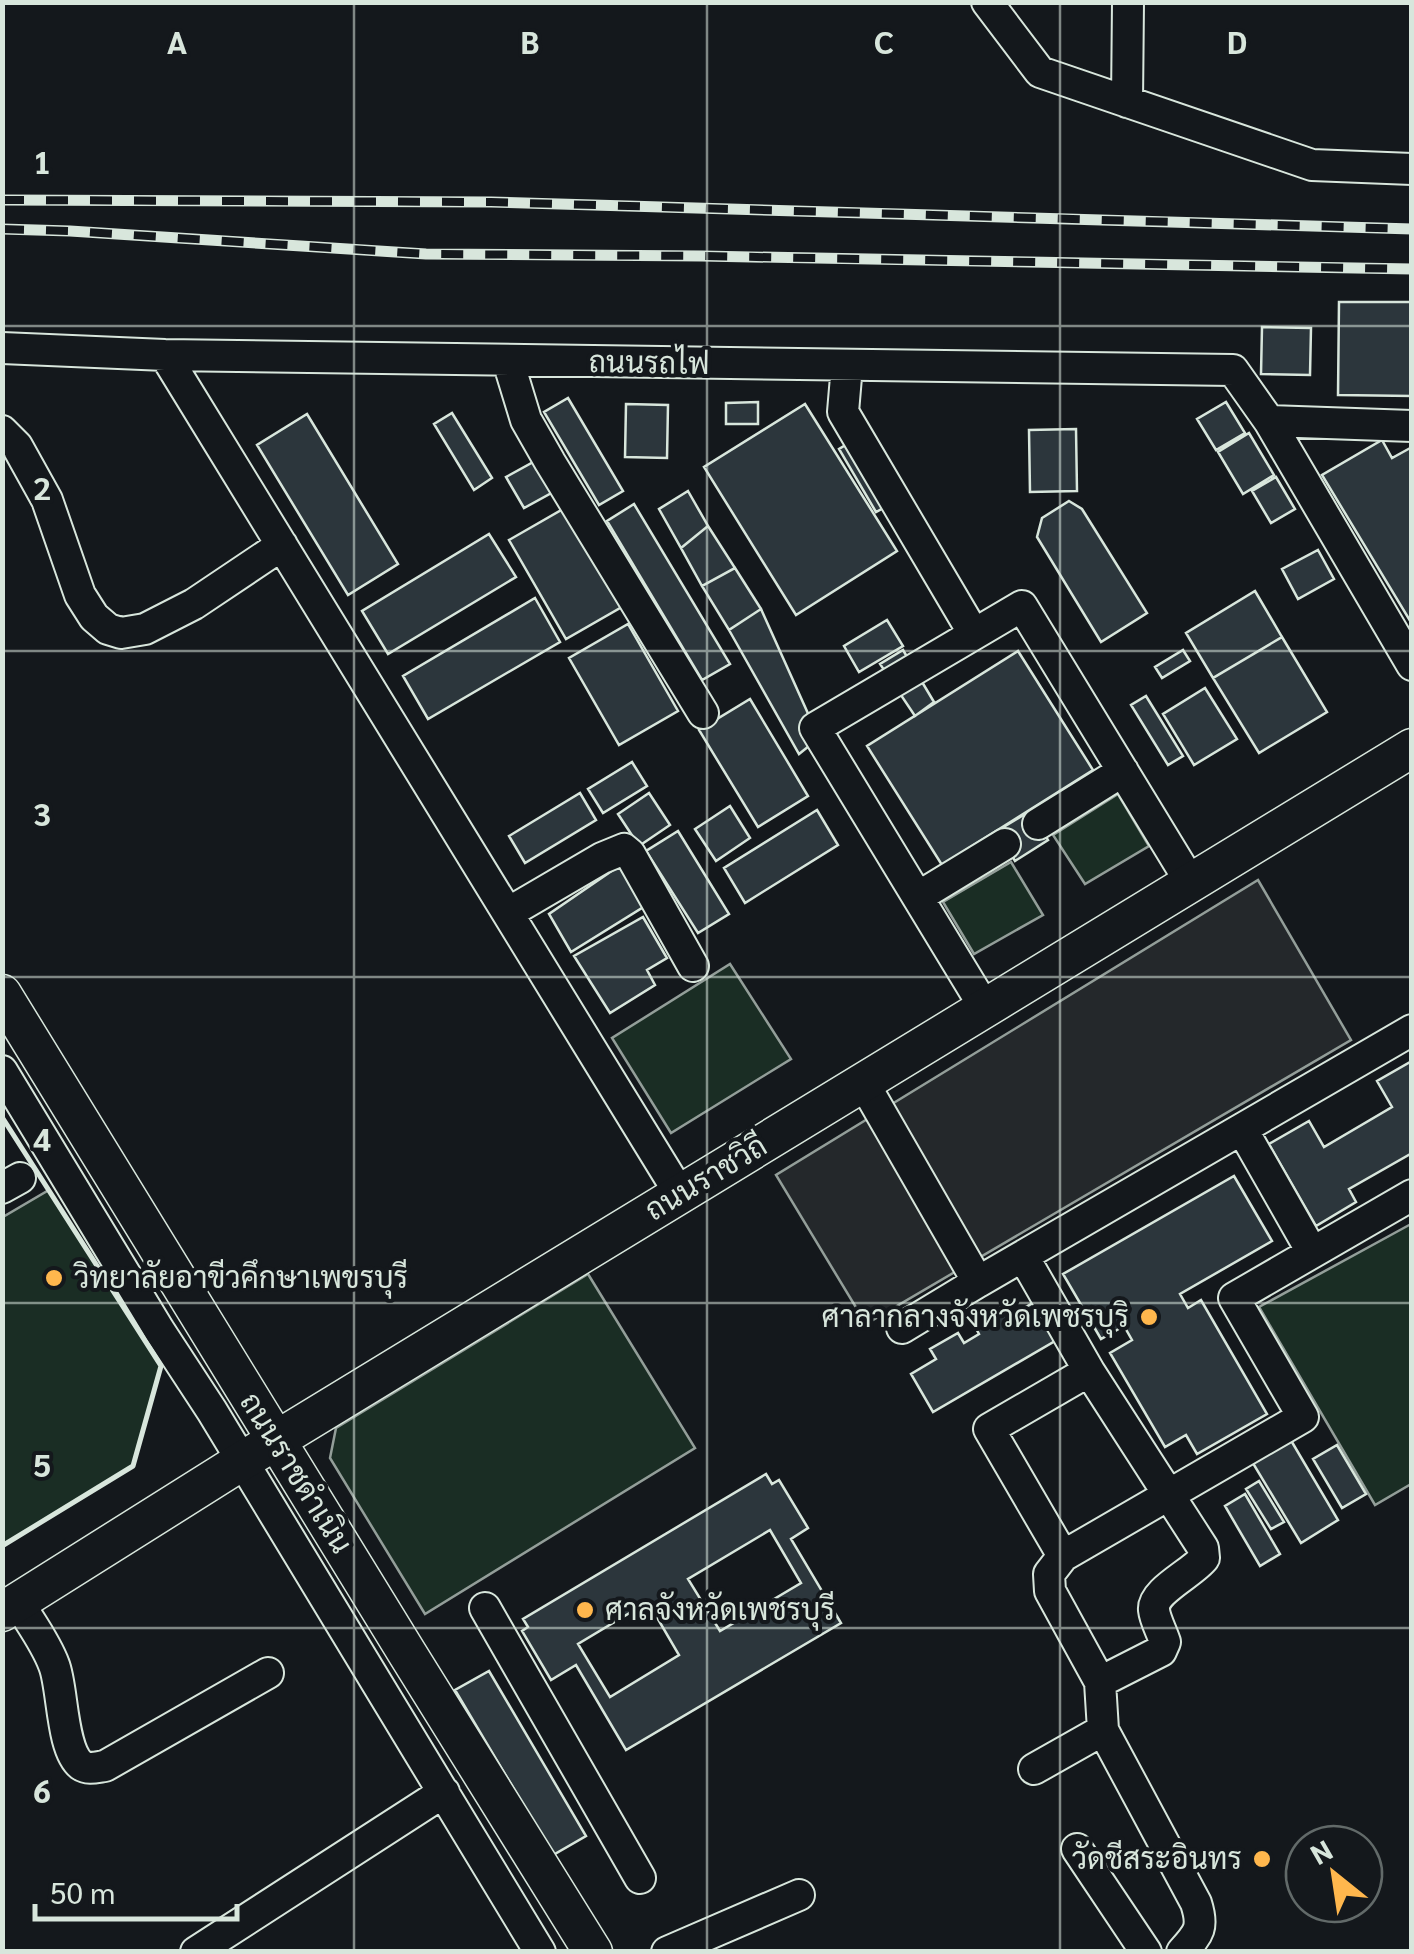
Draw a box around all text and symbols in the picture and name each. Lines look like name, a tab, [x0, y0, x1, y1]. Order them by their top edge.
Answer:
text: A	[167, 20, 188, 61]
text: B	[520, 20, 540, 61]
text: C	[874, 20, 894, 61]
text: D	[1227, 20, 1247, 61]
text: 1	[33, 140, 51, 181]
street label: ถนนรถไฟ	[588, 340, 710, 381]
text: 2	[33, 466, 51, 507]
text: 3	[33, 792, 51, 833]
text: 4	[33, 1117, 51, 1158]
street label: ถนนราชวิถี	[637, 1124, 773, 1228]
place label: วิทยาลัยอาขีวคึกษาเพขรบุรี	[73, 1256, 408, 1299]
marker: วิทยาลัยอาขีวคึกษาเพขรบุรี	[43, 1267, 65, 1289]
place label: ศาลากลางจังหวัดเพชรบุริ	[822, 1295, 1129, 1338]
marker: ศาลากลางจังหวัดเพชรบุริ	[1138, 1306, 1160, 1328]
street label: ถนนราชดำเนิน	[233, 1384, 363, 1559]
text: 5	[33, 1443, 51, 1484]
place label: ศาลจังหวัดเพชรบุรี	[605, 1588, 835, 1631]
marker: ศาลจังหวัดเพชรบุรี	[574, 1599, 596, 1621]
text: 6	[33, 1769, 51, 1810]
north arrow	[1284, 1824, 1384, 1924]
text: N	[1303, 1830, 1338, 1871]
place label: วัดชีสระอินทร	[1072, 1837, 1242, 1876]
marker: วัดชีสระอินทร	[1251, 1848, 1273, 1870]
scale bar	[35, 1859, 238, 1921]
text: 50 m	[50, 1872, 115, 1911]

